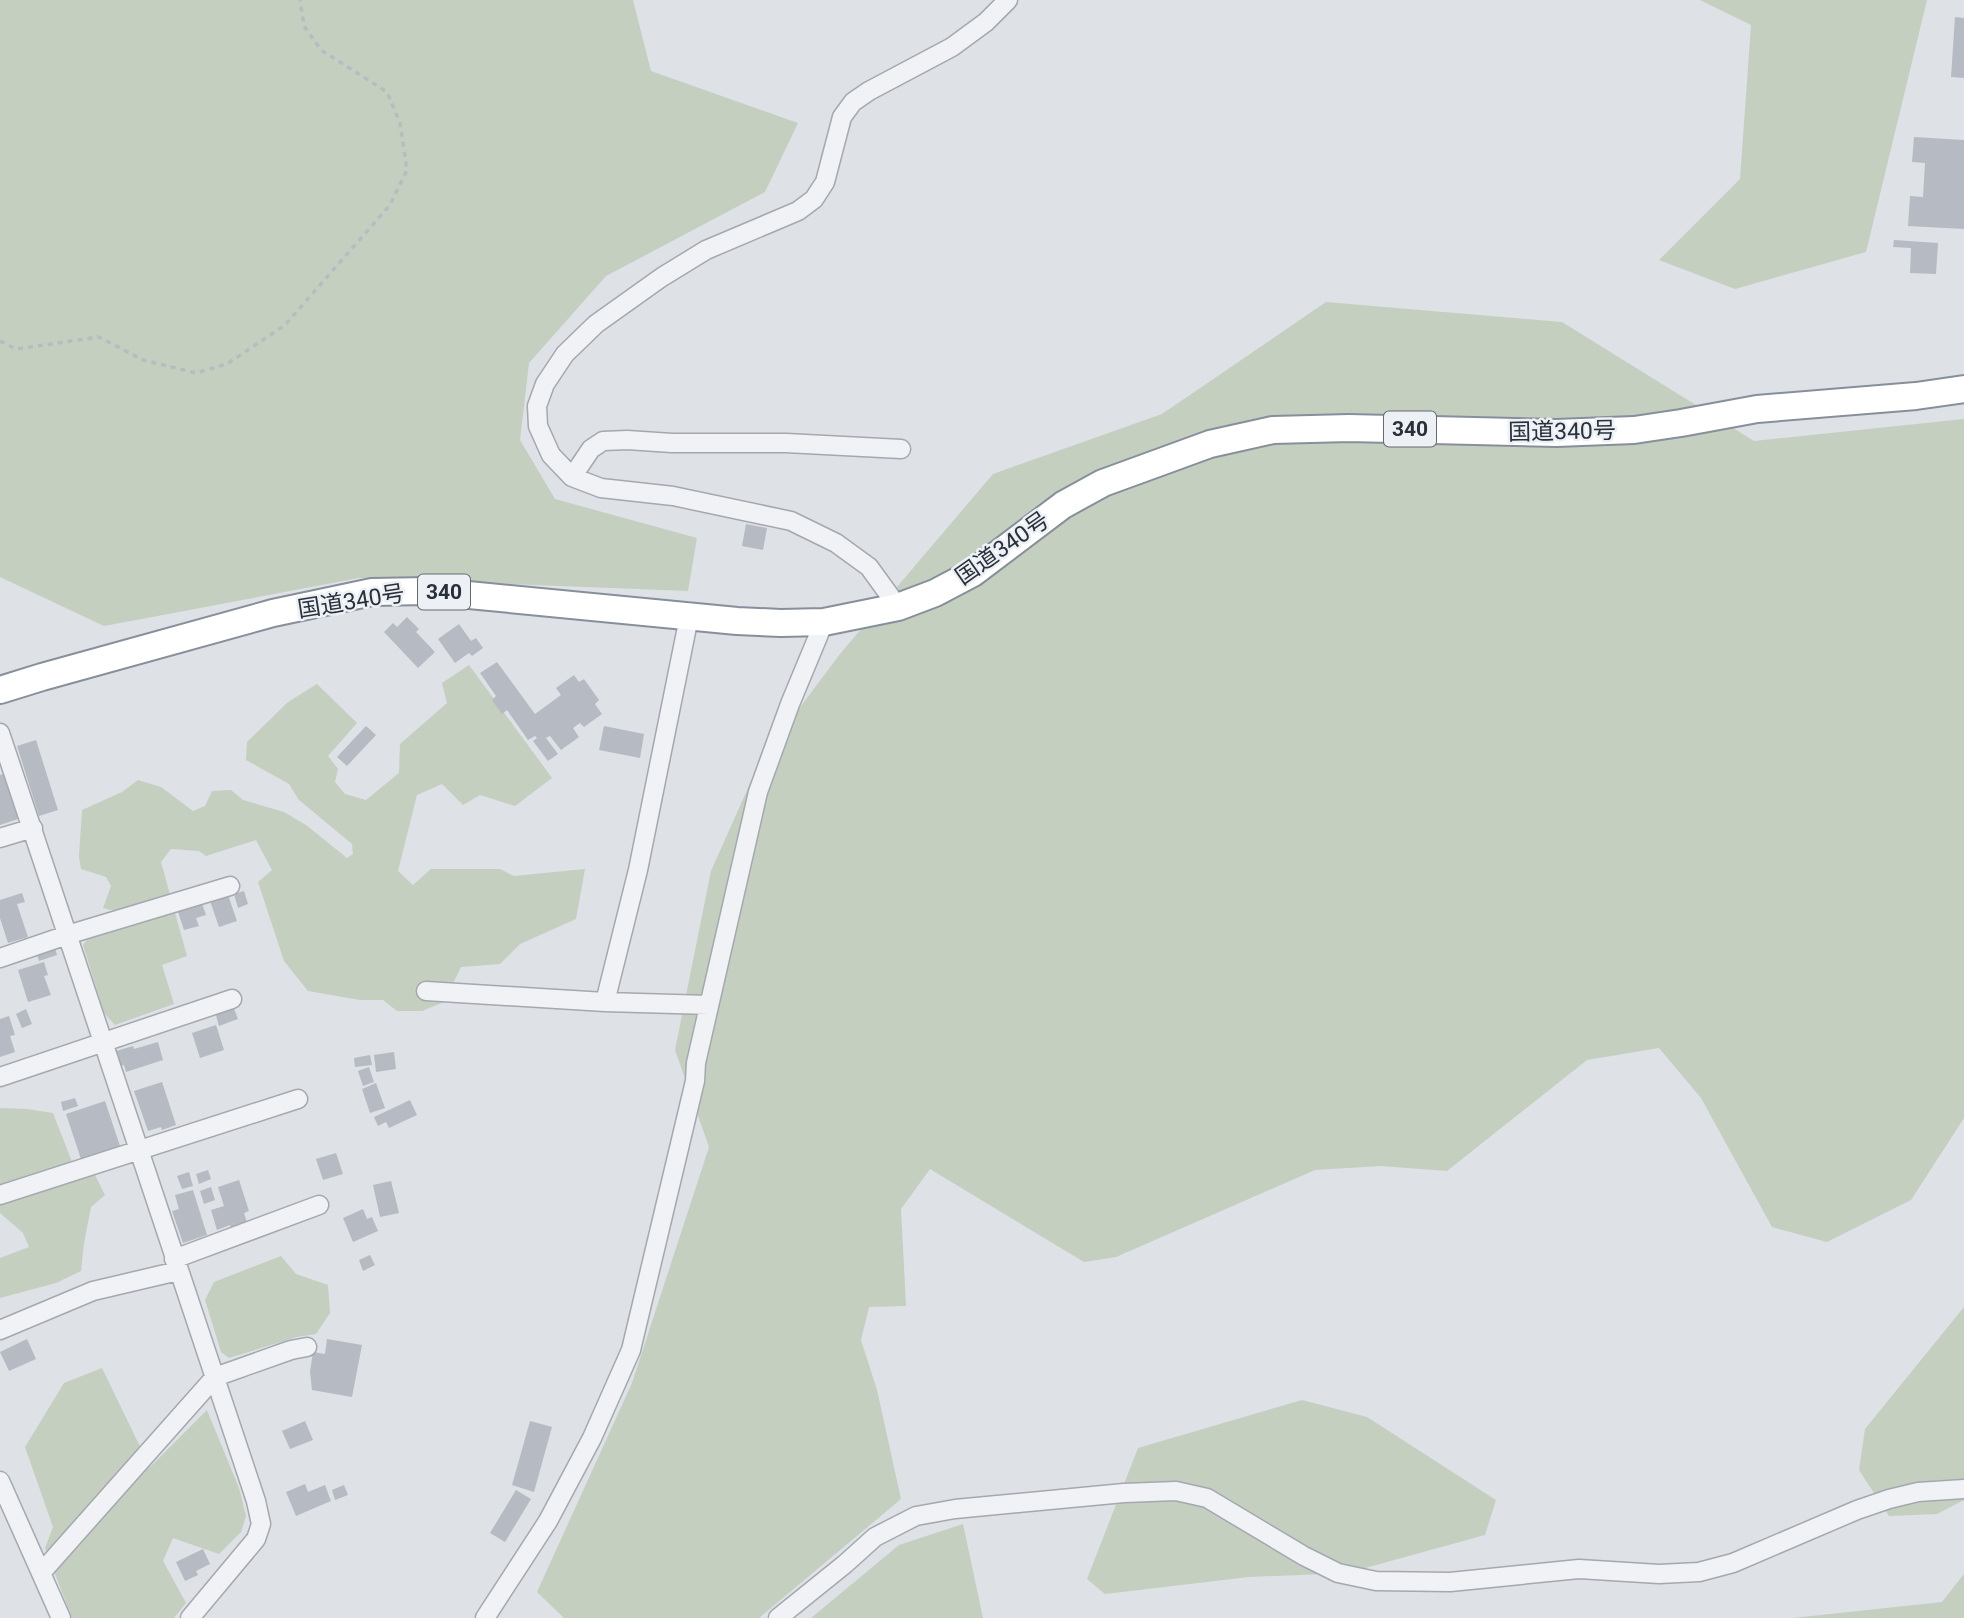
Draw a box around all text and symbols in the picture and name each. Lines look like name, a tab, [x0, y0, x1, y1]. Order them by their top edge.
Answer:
road number: 340	[1384, 412, 1436, 446]
street label: 国道340号	[1508, 417, 1616, 446]
street label: 国道340号	[950, 506, 1054, 590]
road number: 340	[418, 574, 470, 610]
street label: 国道340号	[296, 580, 406, 623]

